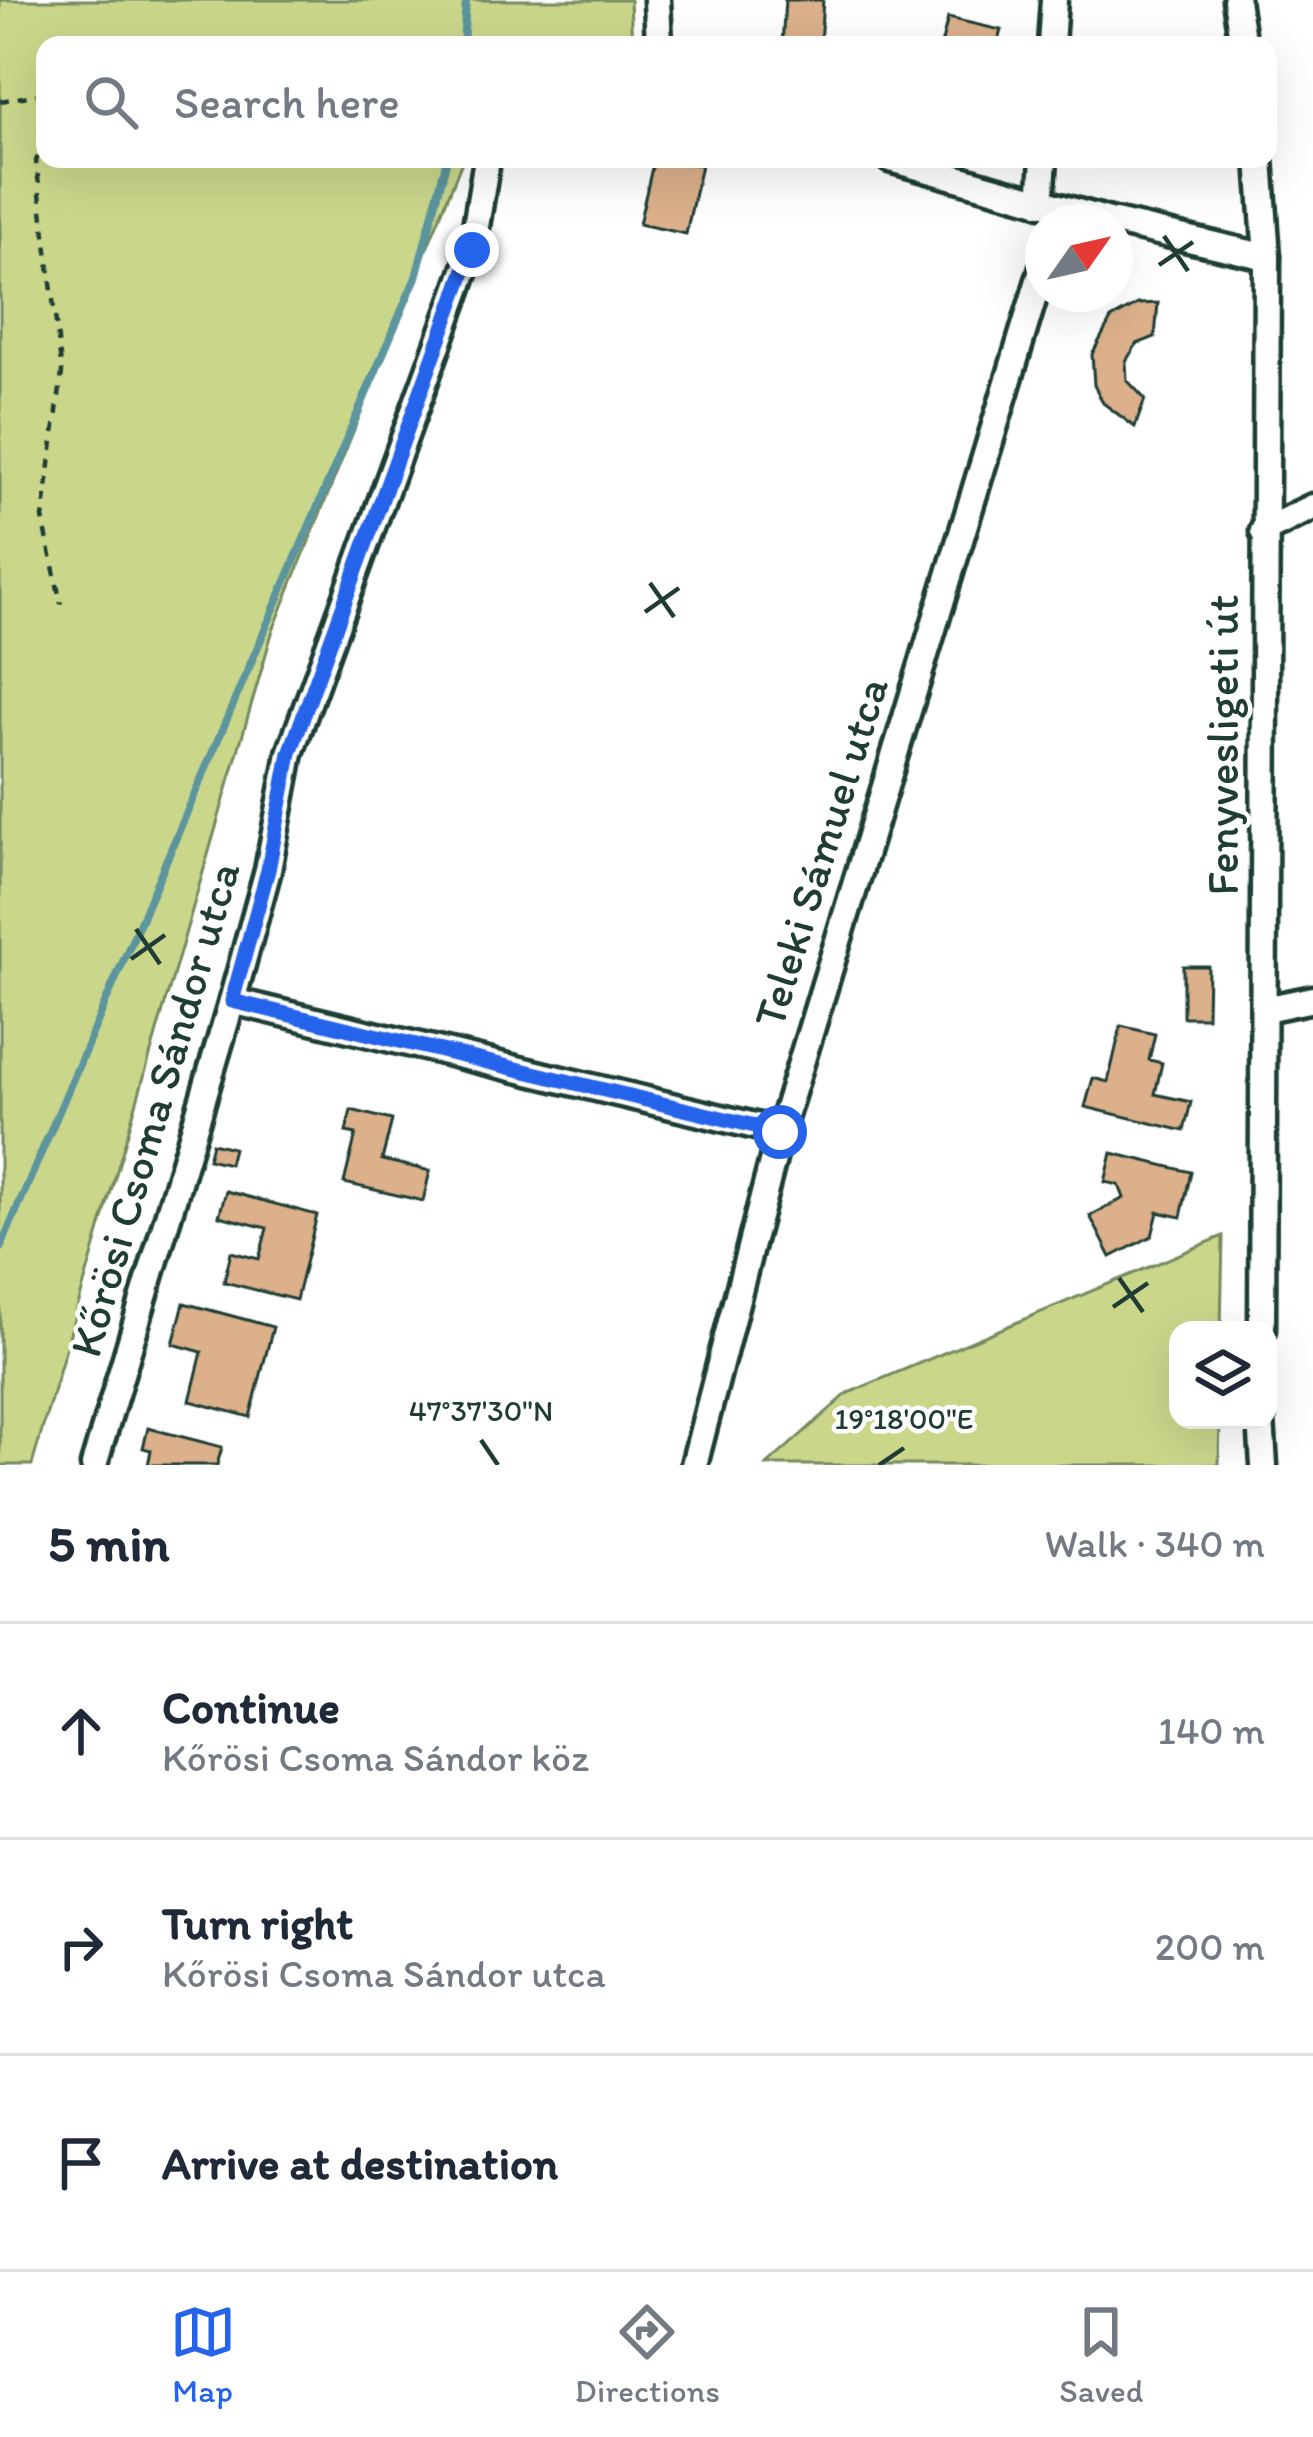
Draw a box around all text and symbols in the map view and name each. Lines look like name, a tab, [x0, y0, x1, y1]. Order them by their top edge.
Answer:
search box	[36, 36, 1277, 168]
icon: search	[78, 69, 144, 135]
text: Search here	[174, 75, 400, 129]
north arrow	[1025, 204, 1133, 312]
route end	[445, 223, 499, 277]
street label: Fenyvesligeti út	[1195, 595, 1249, 895]
street label: Teleki Sámuel utca	[741, 671, 899, 1033]
street label: Kőrösi Csoma Sándor utca	[57, 856, 251, 1362]
route start	[753, 1105, 807, 1159]
map controls	[1169, 1321, 1277, 1429]
button: layers	[1169, 1321, 1277, 1429]
text: 47°37'30"N	[409, 1392, 553, 1429]
text: 19°18'00"E	[835, 1400, 973, 1437]
text: 5 min	[48, 1513, 169, 1574]
text: Walk · 340 m	[1045, 1520, 1265, 1567]
text: Continue	[162, 1680, 340, 1734]
icon: ahead	[48, 1698, 114, 1764]
text: 140 m	[1158, 1707, 1265, 1754]
text: Kőrösi Csoma Sándor köz	[162, 1734, 589, 1781]
text: Turn right	[162, 1896, 353, 1950]
icon: right	[48, 1914, 114, 1980]
text: 200 m	[1155, 1923, 1265, 1970]
text: Kőrösi Csoma Sándor utca	[162, 1950, 606, 1997]
icon: arrive	[48, 2130, 114, 2196]
text: Arrive at destination	[162, 2136, 558, 2190]
tab: Map	[170, 2299, 236, 2410]
tab: Directions	[575, 2299, 720, 2410]
tab: Saved	[1059, 2299, 1143, 2410]

